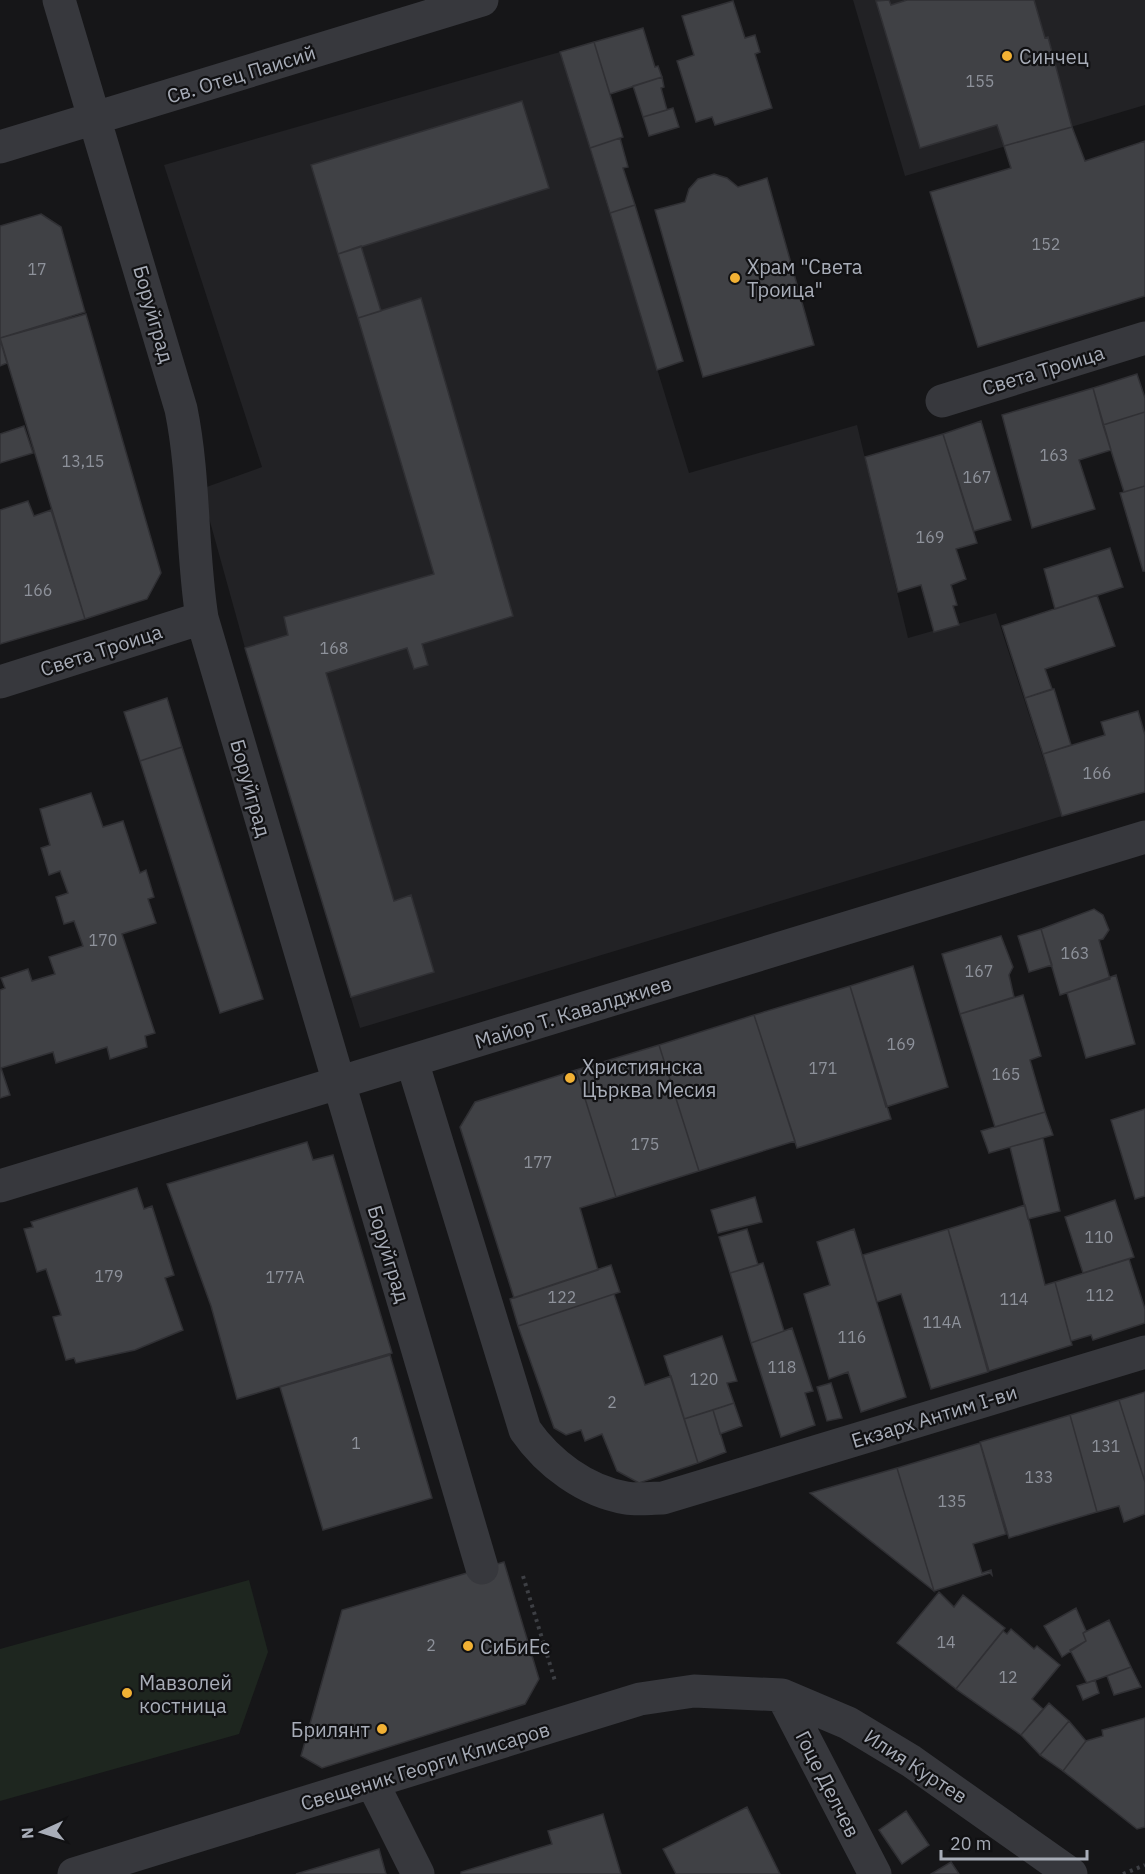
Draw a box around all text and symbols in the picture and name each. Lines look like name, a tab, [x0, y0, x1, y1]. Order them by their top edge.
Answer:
street label: Св. Отец Паисий	[163, 39, 319, 109]
place label: Синчец	[1019, 43, 1089, 70]
marker: Синчец	[1000, 49, 1014, 63]
house number: 155	[966, 71, 994, 91]
house number: 152	[1032, 234, 1060, 254]
place label: Храм "Света Троица"	[747, 253, 863, 303]
house number: 17	[27, 259, 47, 279]
street label: Боруйград	[127, 262, 181, 366]
marker: Храм "Света Троица"	[728, 271, 742, 285]
street label: Света Троица	[978, 338, 1108, 401]
house number: 163	[1040, 445, 1068, 465]
house number: 13,15	[62, 451, 104, 471]
house number: 167	[963, 467, 991, 487]
house number: 169	[916, 527, 944, 547]
house number: 166	[24, 580, 52, 600]
street label: Света Троица	[37, 617, 166, 682]
house number: 168	[320, 638, 348, 658]
street label: Боруйград	[224, 736, 278, 840]
house number: 166	[1083, 763, 1111, 783]
house number: 170	[89, 930, 117, 950]
house number: 163	[1061, 943, 1089, 963]
house number: 167	[965, 961, 993, 981]
street label: Майор Т. Кавалджиев	[471, 969, 675, 1055]
house number: 169	[887, 1034, 915, 1054]
place label: Християнска Църква Месия	[582, 1053, 716, 1103]
house number: 171	[809, 1058, 837, 1078]
house number: 165	[992, 1064, 1020, 1084]
marker: Християнска Църква Месия	[563, 1071, 577, 1085]
house number: 175	[631, 1134, 659, 1154]
house number: 177	[524, 1152, 552, 1172]
street label: Боруйград	[361, 1202, 417, 1306]
house number: 110	[1085, 1227, 1113, 1247]
house number: 179	[95, 1266, 123, 1286]
house number: 177A	[265, 1267, 305, 1287]
house number: 112	[1086, 1285, 1114, 1305]
house number: 122	[548, 1287, 576, 1307]
house number: 114	[1000, 1289, 1028, 1309]
house number: 114A	[922, 1312, 962, 1332]
house number: 116	[838, 1327, 866, 1347]
house number: 118	[768, 1357, 796, 1377]
house number: 120	[690, 1369, 718, 1389]
street label: Екзарх Антим I-ви	[848, 1378, 1020, 1454]
house number: 2	[607, 1392, 617, 1412]
house number: 1	[351, 1433, 361, 1453]
house number: 131	[1092, 1436, 1120, 1456]
house number: 133	[1025, 1467, 1053, 1487]
house number: 135	[938, 1491, 966, 1511]
house number: 14	[936, 1632, 956, 1652]
place label: СиБиЕс	[480, 1633, 550, 1660]
house number: 2	[426, 1635, 436, 1655]
marker: СиБиЕс	[461, 1639, 475, 1653]
house number: 12	[998, 1667, 1018, 1687]
place label: Мавзолей костница	[139, 1669, 232, 1719]
marker: Мавзолей костница	[120, 1686, 134, 1700]
street label: Свещеник Георги Клисаров	[297, 1715, 553, 1817]
place label: Брилянт	[291, 1716, 371, 1743]
marker: Брилянт	[375, 1722, 389, 1736]
street label: Илия Куртев	[859, 1723, 973, 1809]
street label: Гоце Делчев	[790, 1726, 866, 1842]
north arrow	[12, 1802, 72, 1862]
scale bar	[941, 1823, 1086, 1861]
text: N	[17, 1827, 37, 1840]
text: 20 m	[950, 1832, 992, 1855]

